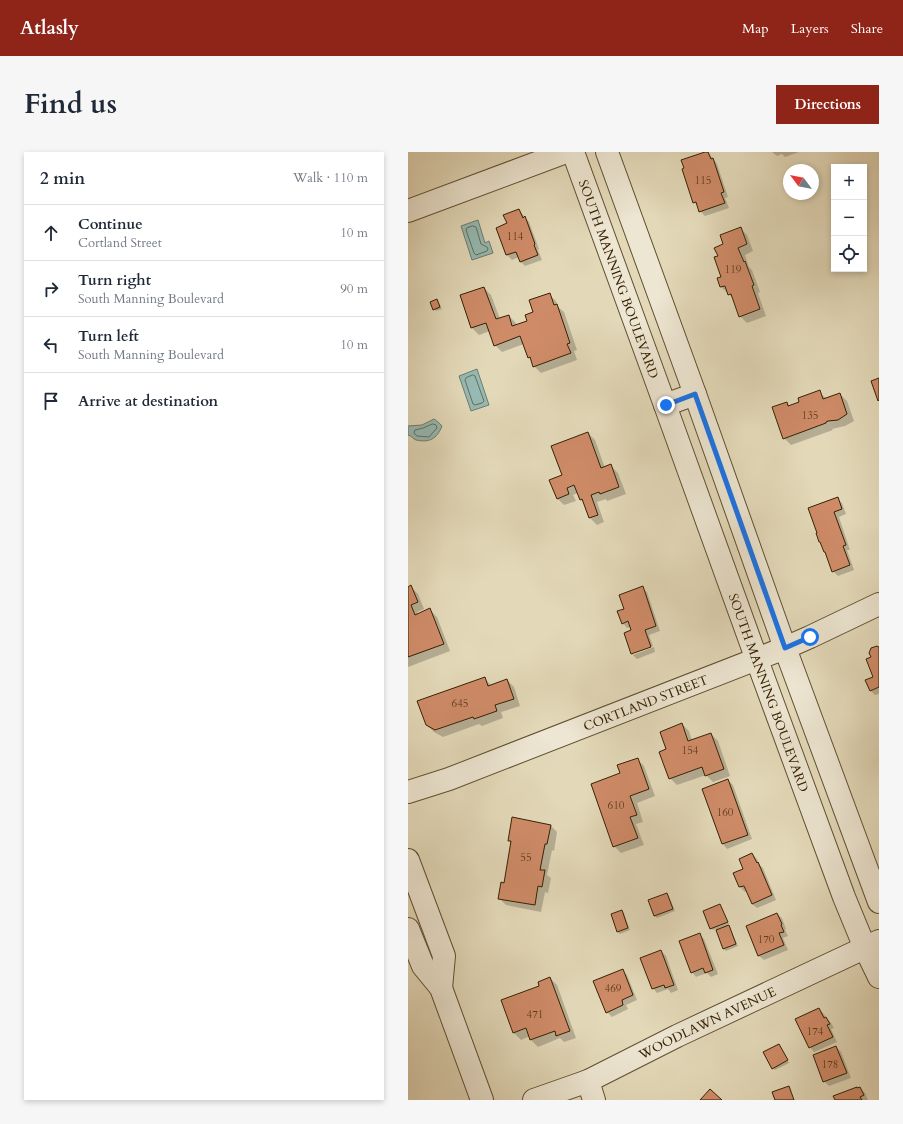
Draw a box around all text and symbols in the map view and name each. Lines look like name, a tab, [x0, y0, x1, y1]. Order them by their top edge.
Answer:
text: Atlasly	[20, 15, 79, 41]
text: Map	[742, 19, 769, 38]
text: Layers	[791, 19, 829, 38]
text: Share	[851, 19, 883, 38]
text: Find us	[24, 85, 117, 123]
button: Directions	[776, 85, 879, 124]
north arrow	[783, 164, 819, 200]
map controls	[831, 164, 867, 272]
button: +	[831, 164, 867, 200]
text: 2 min	[40, 167, 85, 190]
text: Walk · 110 m	[293, 169, 368, 187]
house number: 115	[695, 173, 711, 188]
street label: SOUTH MANNING BOULEVARD	[574, 177, 663, 381]
button: −	[831, 200, 867, 236]
text: Continue	[78, 214, 143, 234]
icon: ahead	[40, 222, 62, 244]
text: 10 m	[340, 224, 368, 242]
house number: 114	[507, 229, 524, 244]
text: Cortland Street	[78, 234, 162, 252]
button: locate	[831, 236, 867, 272]
house number: 119	[725, 262, 742, 277]
text: Turn right	[78, 270, 151, 290]
icon: right	[40, 278, 62, 300]
text: 90 m	[340, 280, 368, 298]
text: South Manning Boulevard	[78, 290, 224, 308]
text: Turn left	[78, 326, 139, 346]
icon: left	[40, 334, 62, 356]
text: 10 m	[340, 336, 368, 354]
text: South Manning Boulevard	[78, 346, 224, 364]
icon: arrive	[40, 390, 62, 412]
text: Arrive at destination	[78, 391, 218, 411]
route end	[657, 396, 675, 414]
house number: 135	[802, 408, 818, 423]
street label: SOUTH MANNING BOULEVARD	[724, 591, 813, 795]
route start	[801, 628, 819, 646]
street label: CORTLAND STREET	[581, 671, 711, 736]
house number: 645	[452, 696, 468, 711]
house number: 154	[682, 743, 699, 758]
house number: 610	[608, 798, 625, 813]
house number: 160	[717, 805, 734, 820]
house number: 55	[520, 850, 532, 865]
house number: 170	[758, 932, 775, 947]
house number: 469	[605, 981, 622, 996]
street label: WOODLAWN AVENUE	[635, 983, 779, 1064]
house number: 471	[527, 1007, 543, 1022]
house number: 174	[807, 1024, 824, 1039]
house number: 178	[822, 1057, 838, 1072]

